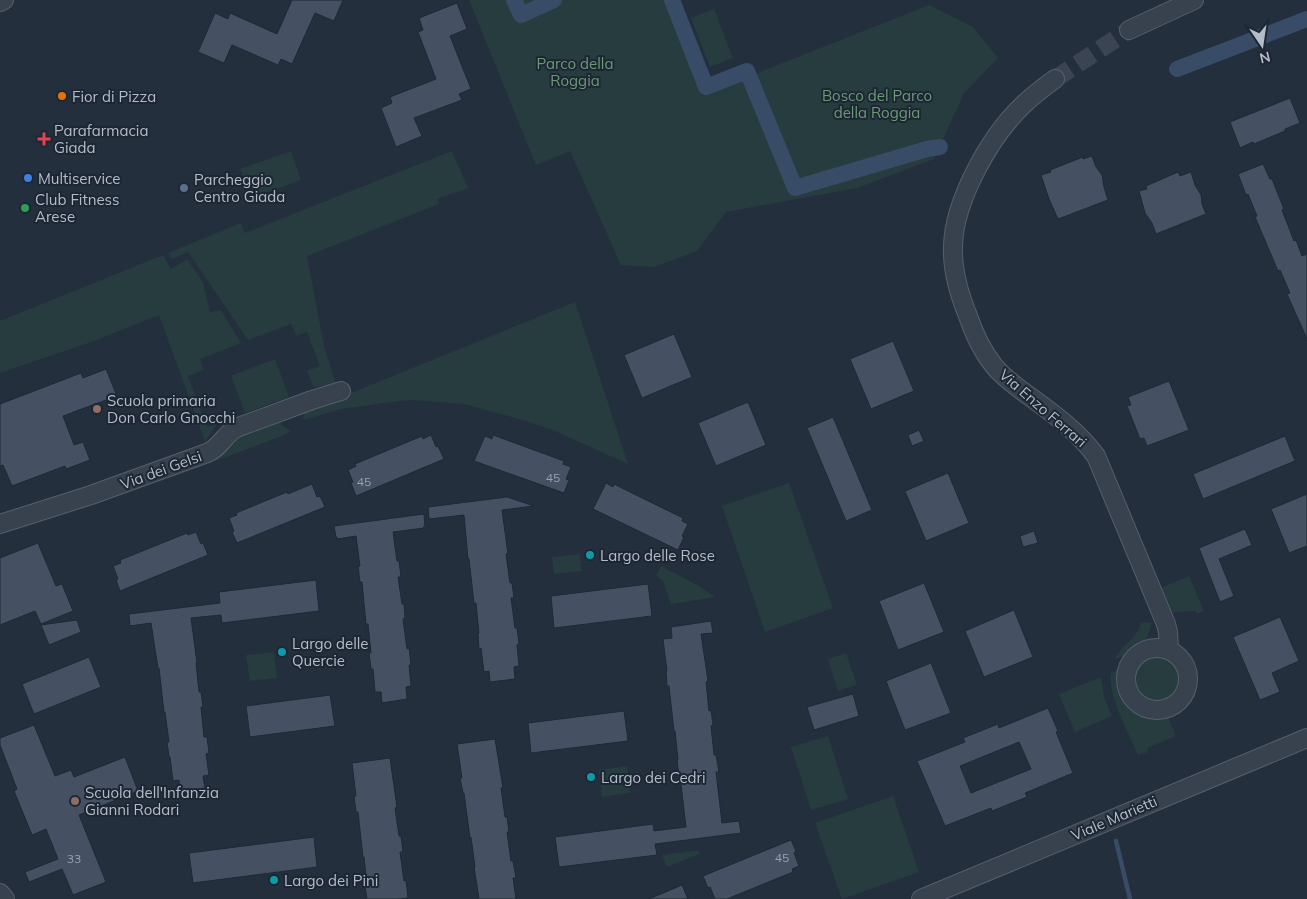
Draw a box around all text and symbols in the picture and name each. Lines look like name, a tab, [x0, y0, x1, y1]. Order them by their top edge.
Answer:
north arrow	[1237, 20, 1287, 70]
text: N	[1258, 48, 1272, 68]
park label: Parco della Roggia	[537, 54, 613, 90]
park label: Bosco del Parco della Roggia	[822, 86, 932, 122]
place label: Fior di Pizza	[72, 87, 156, 106]
marker: Fior di Pizza	[56, 90, 68, 102]
place label: Parafarmacia Giada	[54, 121, 148, 157]
marker: Parafarmacia Giada	[38, 133, 50, 145]
place label: Multiservice	[38, 169, 120, 188]
place label: Parcheggio Centro Giada	[194, 170, 285, 206]
marker: Multiservice	[22, 172, 34, 184]
marker: Parcheggio Centro Giada	[178, 182, 190, 194]
place label: Club Fitness Arese	[35, 190, 119, 226]
marker: Club Fitness Arese	[19, 202, 31, 214]
street label: Via Enzo Ferrari	[995, 365, 1091, 451]
place label: Scuola primaria Don Carlo Gnocchi	[107, 391, 235, 427]
marker: Scuola primaria Don Carlo Gnocchi	[91, 403, 103, 415]
street label: Via dei Gelsi	[118, 446, 204, 494]
house number: 45	[546, 470, 560, 485]
house number: 45	[357, 474, 371, 489]
place label: Largo delle Rose	[600, 546, 715, 565]
marker: Largo delle Rose	[584, 549, 596, 561]
place label: Largo delle Quercie	[292, 634, 369, 670]
marker: Largo delle Quercie	[276, 646, 288, 658]
place label: Largo dei Cedri	[601, 768, 706, 787]
marker: Largo dei Cedri	[585, 771, 597, 783]
place label: Scuola dell'Infanzia Gianni Rodari	[85, 783, 219, 819]
street label: Viale Marietti	[1068, 791, 1160, 845]
marker: Scuola dell'Infanzia Gianni Rodari	[69, 795, 81, 807]
house number: 45	[775, 850, 789, 865]
house number: 33	[67, 851, 81, 866]
place label: Largo dei Pini	[284, 871, 378, 890]
marker: Largo dei Pini	[268, 874, 280, 886]

